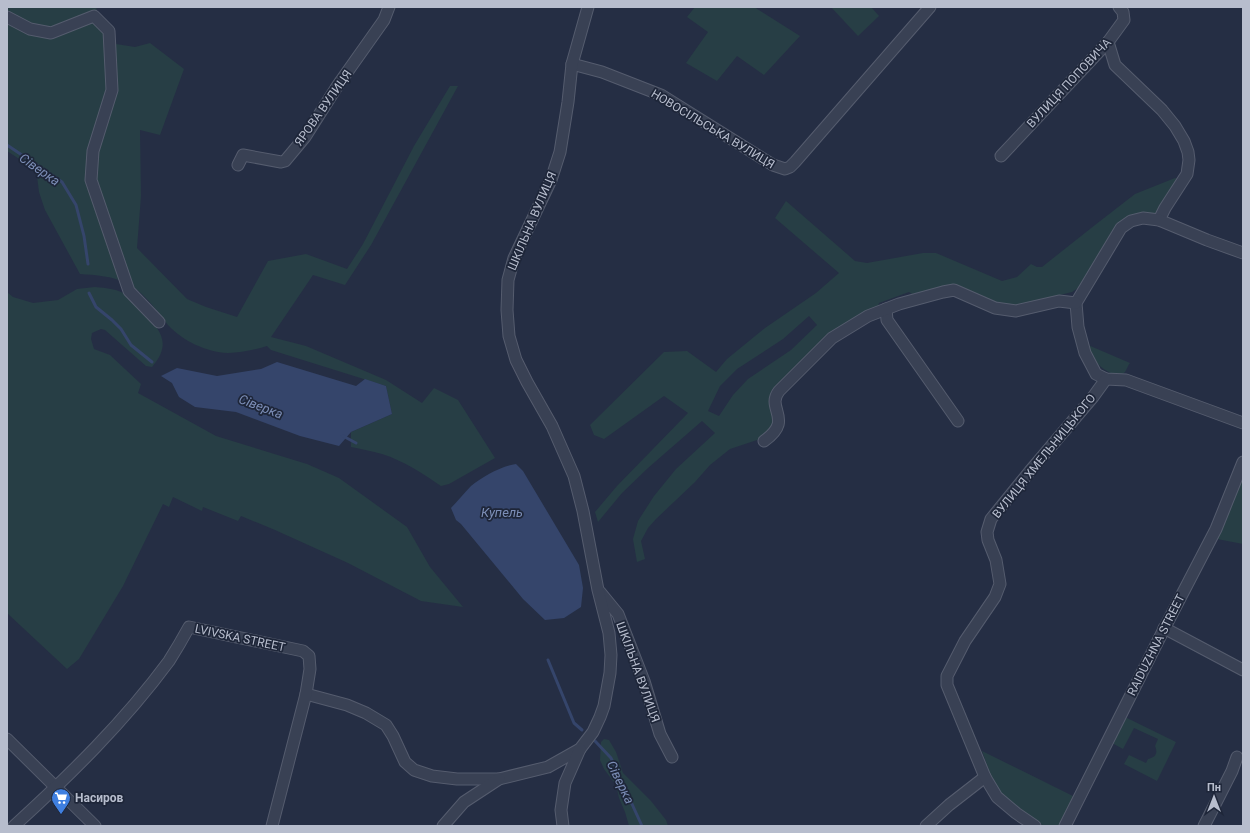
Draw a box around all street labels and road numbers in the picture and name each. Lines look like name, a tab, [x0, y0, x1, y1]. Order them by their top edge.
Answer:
street label: ВУЛИЦЯ ПОПОВИЧА	[1024, 35, 1114, 130]
street label: ЯРОВА ВУЛИЦЯ	[291, 67, 355, 149]
street label: НОВОСІЛЬСЬКА ВУЛИЦЯ	[649, 87, 777, 171]
street label: ШКІЛЬНА ВУЛИЦЯ	[505, 169, 559, 273]
street label: ВУЛИЦЯ ХМЕЛЬНИЦЬКОГО	[990, 391, 1098, 521]
street label: RAIDUZHNA STREET	[1124, 592, 1188, 698]
street label: ШКІЛЬНА ВУЛИЦЯ	[613, 620, 663, 724]
street label: LVIVSKA STREET	[194, 622, 286, 654]

